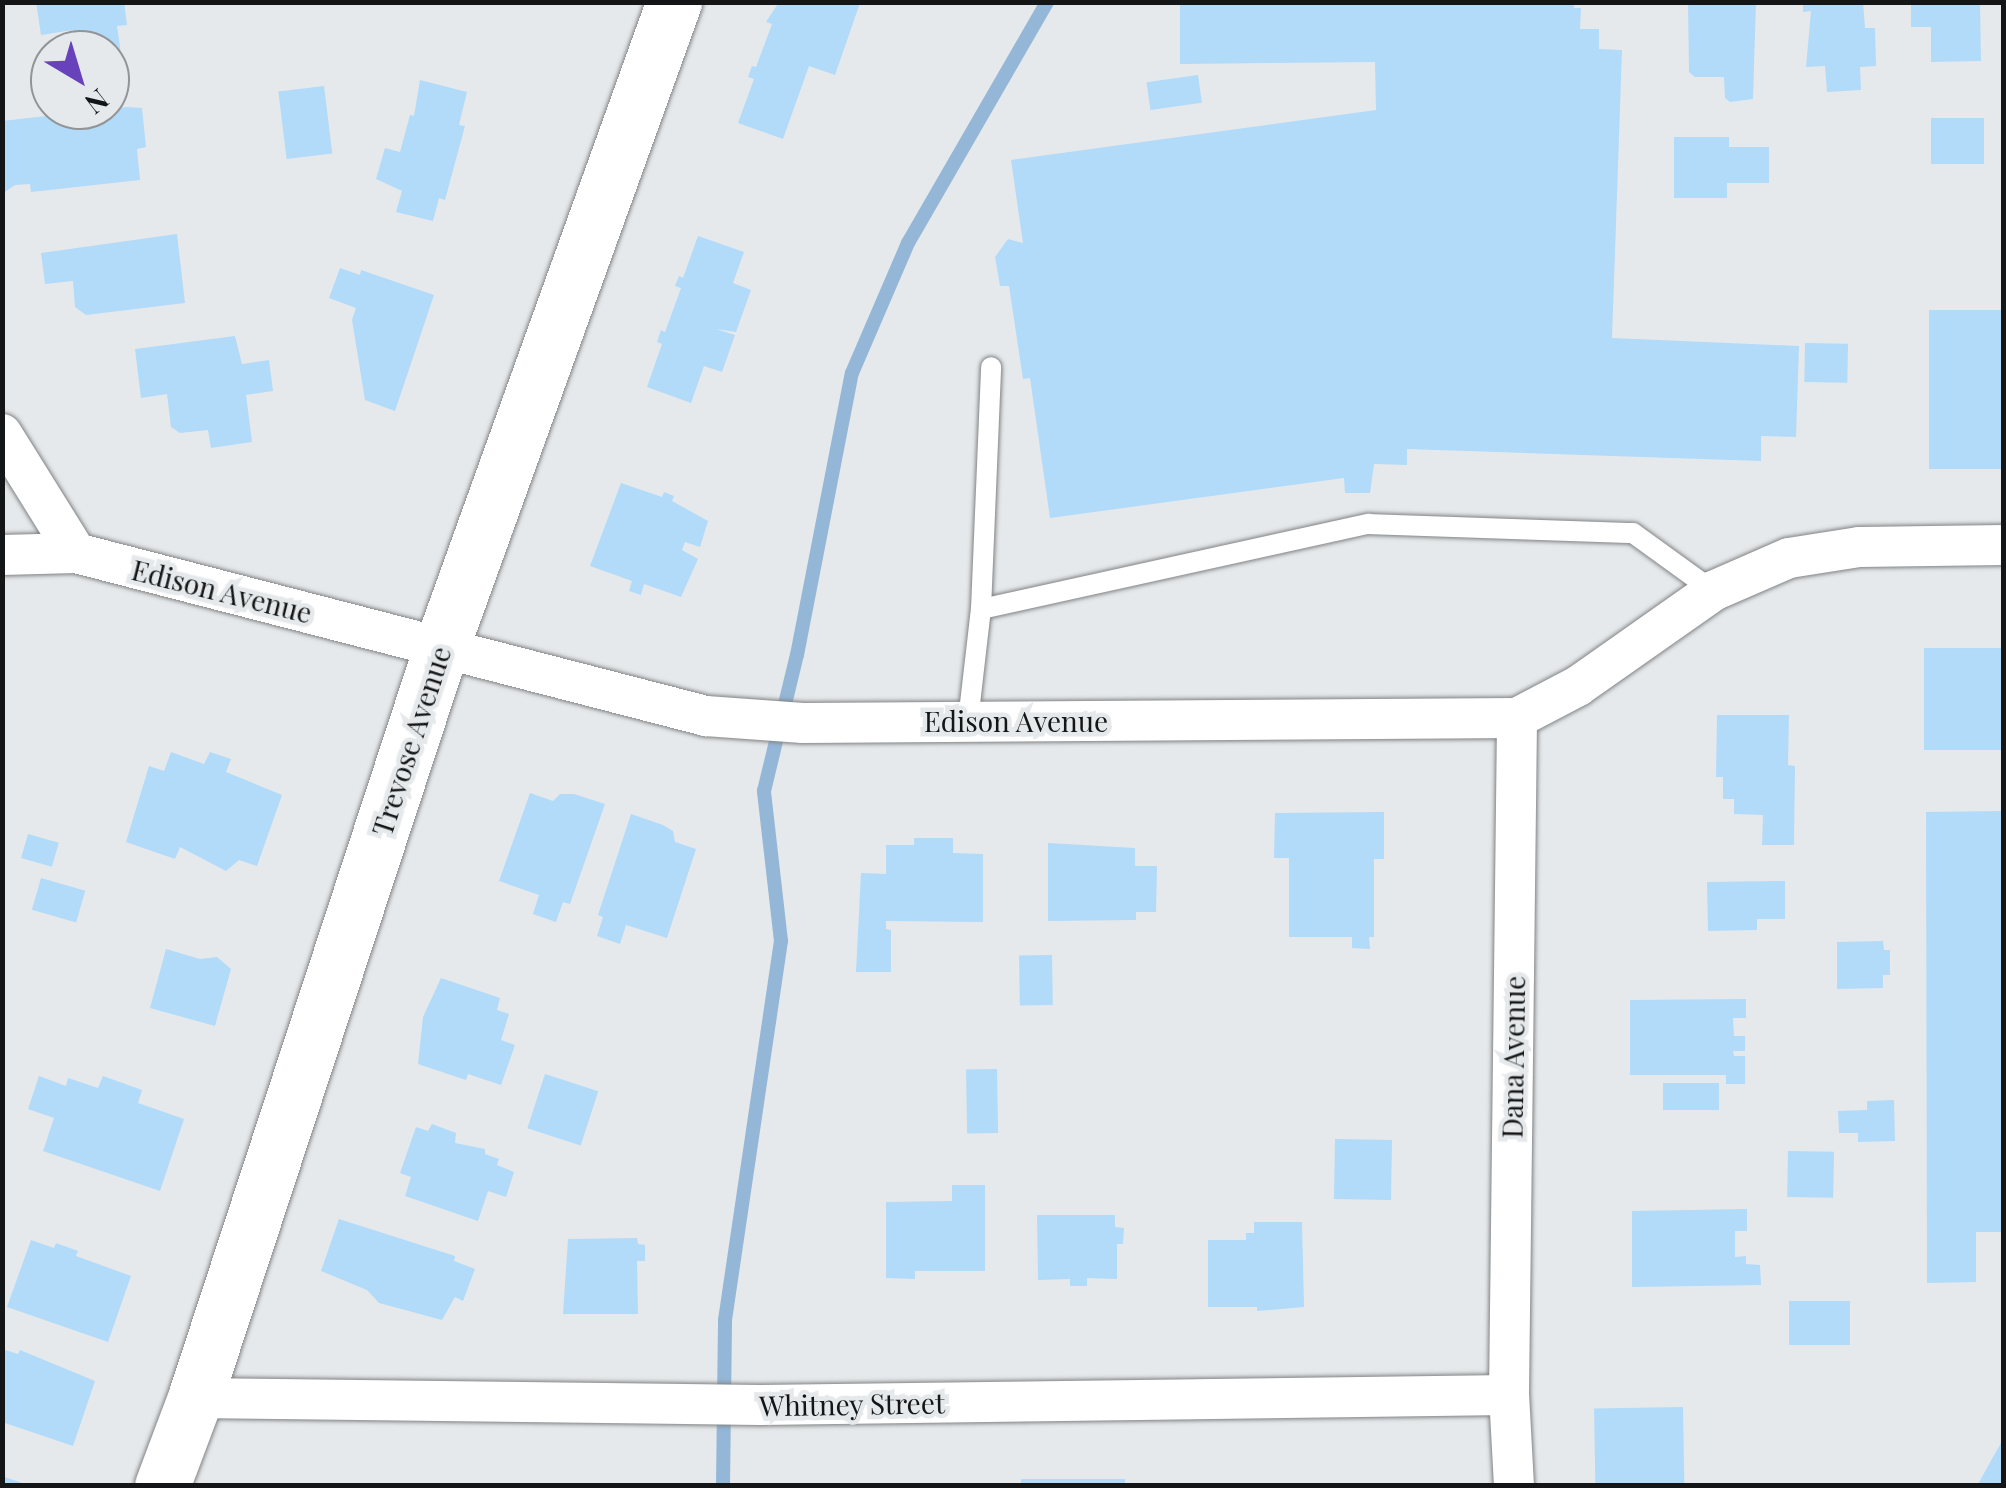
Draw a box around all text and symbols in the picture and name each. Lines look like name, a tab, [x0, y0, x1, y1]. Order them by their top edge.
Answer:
north arrow	[30, 30, 130, 130]
text: N	[78, 82, 117, 123]
street label: Edison Avenue	[128, 552, 316, 630]
street label: Trevose Avenue	[364, 642, 458, 840]
street label: Edison Avenue	[923, 704, 1109, 738]
street label: Dana Avenue	[1495, 975, 1531, 1139]
street label: Whitney Street	[758, 1386, 946, 1422]

